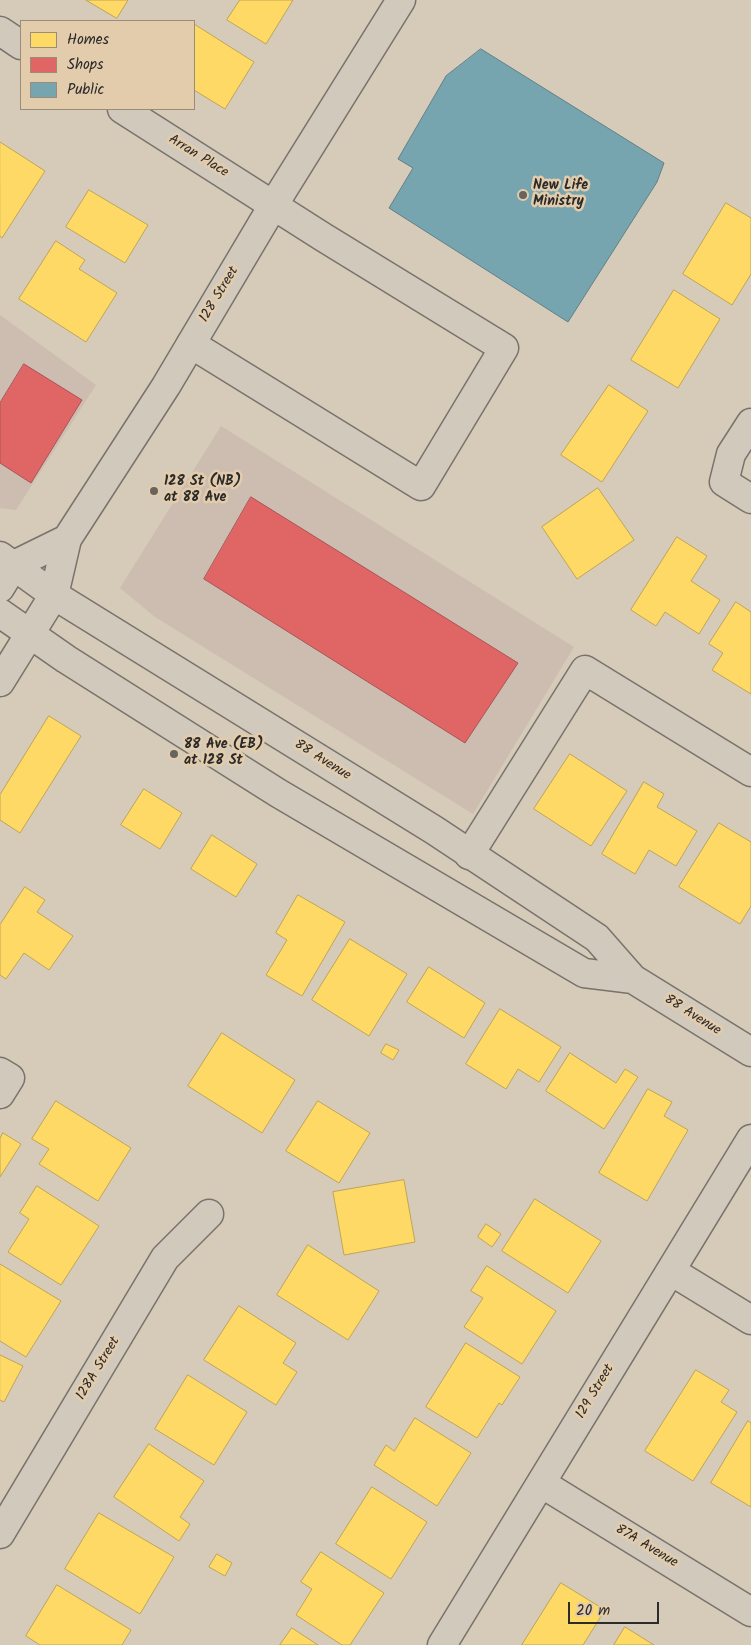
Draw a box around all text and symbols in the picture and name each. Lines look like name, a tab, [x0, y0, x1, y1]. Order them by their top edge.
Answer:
legend	[20, 20, 195, 110]
text: Homes	[67, 28, 109, 52]
text: Shops	[67, 53, 103, 77]
text: Public	[67, 78, 104, 102]
street label: Arran Place	[165, 132, 231, 182]
place label: New Life Ministry	[533, 179, 588, 212]
marker: New Life Ministry	[517, 189, 529, 201]
street label: 128 Street	[197, 264, 243, 326]
place label: 128 St (NB) at 88 Ave	[164, 475, 241, 508]
marker: 128 St (NB) at 88 Ave	[148, 485, 160, 497]
street label: 88 Avenue	[291, 737, 353, 785]
place label: 88 Ave (EB) at 128 St	[184, 738, 263, 770]
marker: 88 Ave (EB) at 128 St	[168, 748, 180, 760]
street label: 88 Avenue	[661, 992, 723, 1040]
street label: 128A Street	[74, 1334, 124, 1404]
street label: 129 Street	[573, 1362, 619, 1422]
street label: 87A Avenue	[612, 1522, 680, 1572]
scale bar	[571, 1592, 662, 1624]
text: 20 m	[576, 1599, 610, 1623]

